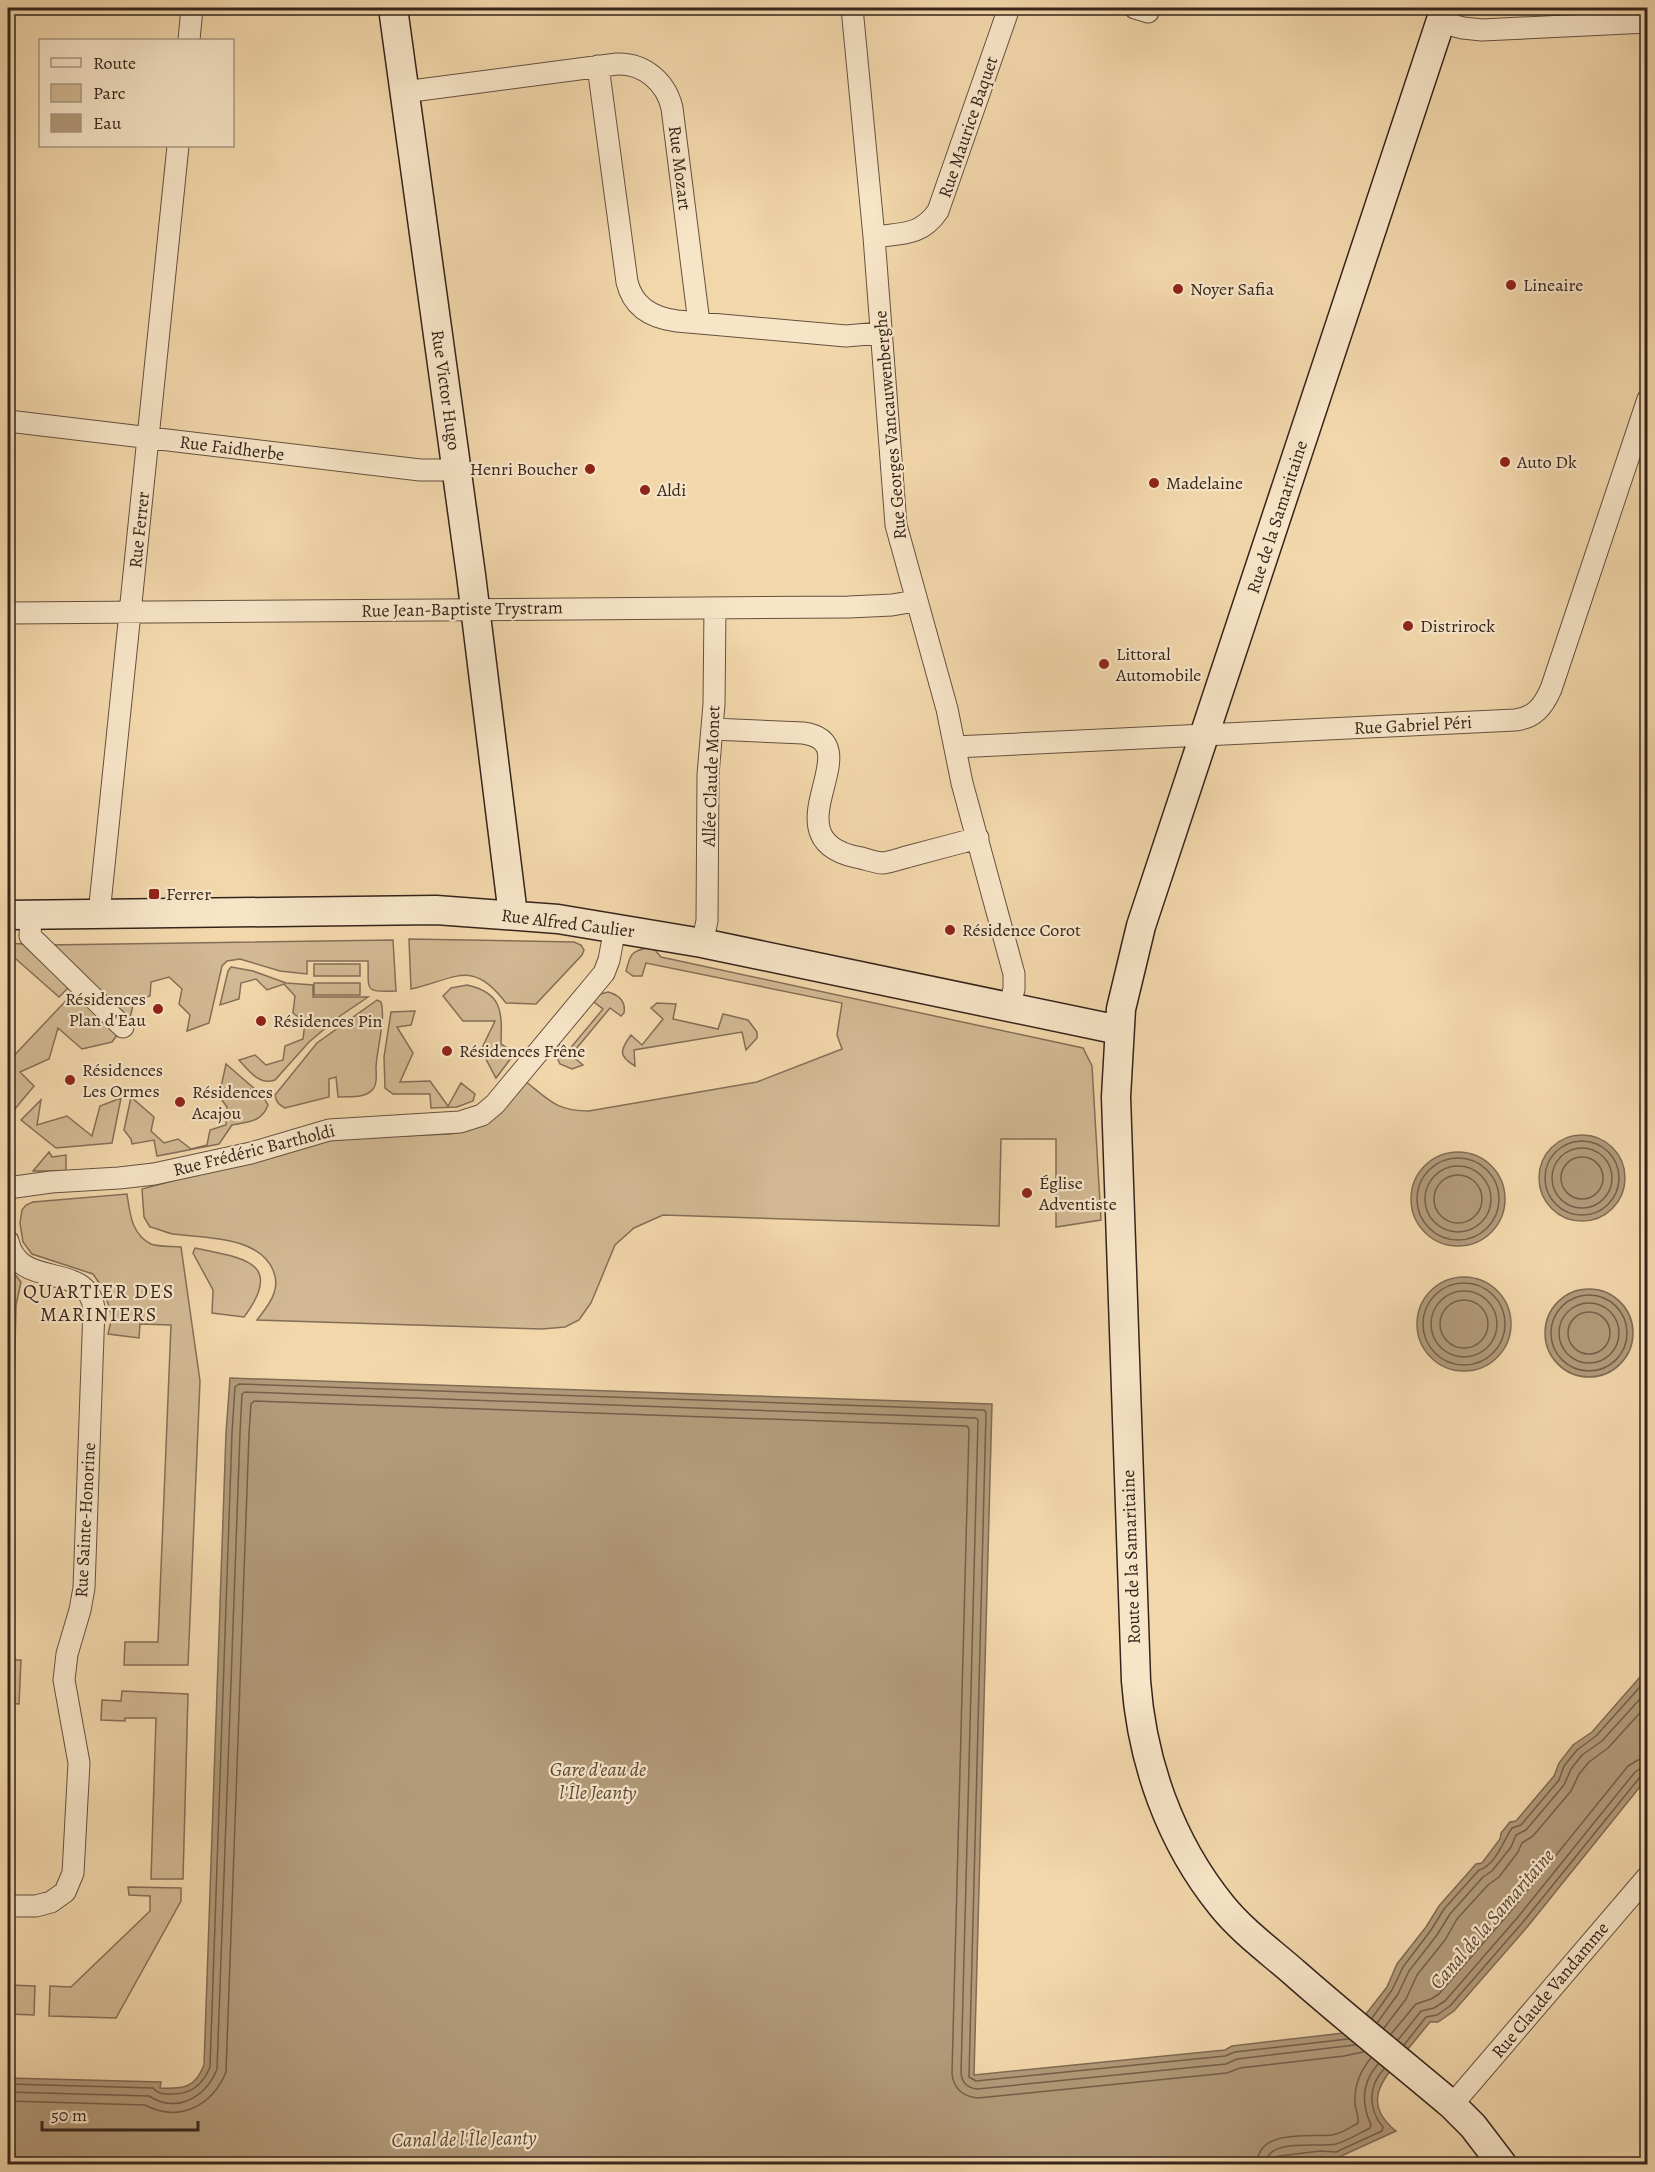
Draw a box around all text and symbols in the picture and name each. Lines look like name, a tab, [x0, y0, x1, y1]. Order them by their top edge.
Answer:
legend	[39, 39, 234, 147]
text: Route	[93, 51, 136, 75]
street label: Rue Maurice Baquet	[933, 53, 1003, 201]
text: Parc	[93, 81, 125, 105]
text: Eau	[93, 111, 122, 135]
street label: Rue Mozart	[663, 124, 697, 212]
place label: Lineaire	[1523, 273, 1583, 297]
place label: Noyer Safia	[1190, 277, 1275, 301]
marker: Lineaire	[1504, 278, 1518, 292]
marker: Noyer Safia	[1171, 282, 1185, 296]
street label: Rue Georges Vancauwenberghe	[868, 310, 912, 540]
street label: Rue Victor Hugo	[426, 328, 466, 452]
street label: Rue Faidherbe	[178, 430, 286, 466]
street label: Rue de la Samaritaine	[1241, 437, 1313, 597]
place label: Auto Dk	[1516, 450, 1577, 474]
marker: Auto Dk	[1498, 455, 1512, 469]
place label: Henri Boucher	[470, 457, 578, 481]
marker: Henri Boucher	[583, 462, 597, 476]
place label: Madelaine	[1166, 471, 1243, 495]
marker: Madelaine	[1147, 476, 1161, 490]
place label: Aldi	[656, 478, 686, 502]
marker: Aldi	[638, 483, 652, 497]
street label: Rue Ferrer	[123, 490, 155, 569]
street label: Rue Jean-Baptiste Trystram	[361, 595, 563, 623]
place label: Distrirock	[1420, 614, 1495, 638]
marker: Distrirock	[1401, 619, 1415, 633]
place label: Littoral Automobile	[1115, 642, 1201, 687]
marker: Littoral Automobile	[1097, 657, 1111, 671]
street label: Allée Claude Monet	[697, 705, 725, 848]
street label: Rue Gabriel Péri	[1353, 710, 1473, 740]
place label: Ferrer	[166, 882, 211, 906]
marker: Ferrer	[147, 887, 161, 901]
street label: Rue Alfred Caulier	[500, 903, 636, 943]
place label: Résidence Corot	[962, 918, 1081, 942]
marker: Résidence Corot	[943, 923, 957, 937]
place label: Résidences Plan d'Eau	[65, 987, 146, 1032]
marker: Résidences Plan d'Eau	[151, 1002, 165, 1016]
place label: Résidences Pin	[273, 1009, 382, 1033]
marker: Résidences Pin	[254, 1014, 268, 1028]
place label: Résidences Frêne	[459, 1039, 585, 1063]
marker: Résidences Frêne	[440, 1044, 454, 1058]
place label: Résidences Les Ormes	[82, 1058, 163, 1103]
marker: Résidences Les Ormes	[63, 1073, 77, 1087]
place label: Résidences Acajou	[191, 1080, 273, 1125]
marker: Résidences Acajou	[173, 1095, 187, 1109]
street label: Rue Frédéric Bartholdi	[171, 1118, 337, 1182]
place label: Église Adventiste	[1038, 1171, 1117, 1216]
marker: Église Adventiste	[1020, 1186, 1034, 1200]
district label: QUARTIER DES MARINIERS	[23, 1278, 175, 1328]
street label: Rue Sainte-Honorine	[69, 1442, 101, 1598]
street label: Route de la Samaritaine	[1116, 1469, 1146, 1645]
water label: Gare d'eau de l'Île Jeanty	[550, 1756, 646, 1806]
water label: Canal de la Samaritaine	[1423, 1843, 1561, 1995]
street label: Rue Claude Vandamme	[1486, 1917, 1614, 2063]
scale bar	[42, 2094, 198, 2132]
text: 50 m	[51, 2103, 87, 2127]
water label: Canal de l'Île Jeanty	[391, 2124, 537, 2154]

